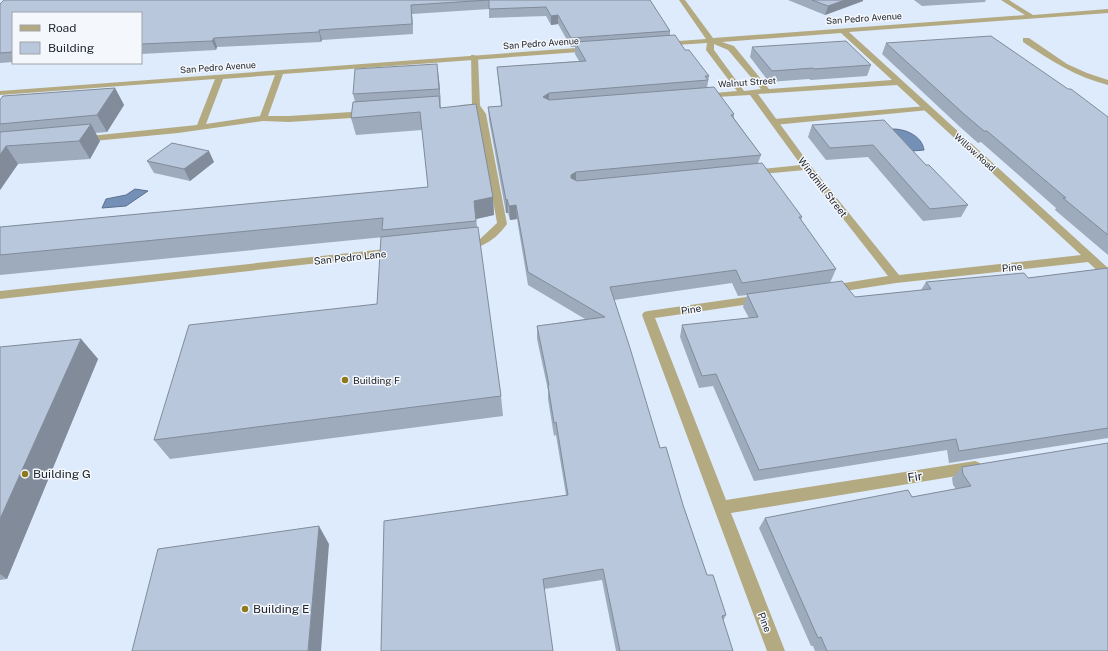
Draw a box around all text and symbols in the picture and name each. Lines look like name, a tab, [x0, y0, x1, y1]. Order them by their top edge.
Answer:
street label: San Pedro Avenue	[826, 10, 902, 26]
legend	[12, 12, 142, 64]
text: Road	[48, 21, 76, 35]
street label: San Pedro Avenue	[503, 35, 579, 51]
text: Building	[48, 41, 94, 55]
street label: San Pedro Avenue	[180, 59, 256, 75]
street label: Walnut Street	[718, 74, 777, 90]
street label: Willow Road	[952, 131, 998, 173]
street label: Windmill Street	[796, 155, 850, 219]
street label: San Pedro Lane	[313, 247, 387, 267]
street label: Pine	[1001, 260, 1023, 274]
street label: Pine	[680, 302, 702, 316]
place label: Building F	[353, 374, 400, 386]
marker: Building F	[340, 375, 350, 385]
place label: Building G	[33, 467, 91, 481]
marker: Building G	[20, 469, 30, 479]
street label: Fir	[907, 469, 924, 485]
place label: Building E	[253, 602, 310, 616]
marker: Building E	[240, 604, 250, 614]
street label: Pine	[756, 610, 774, 634]

